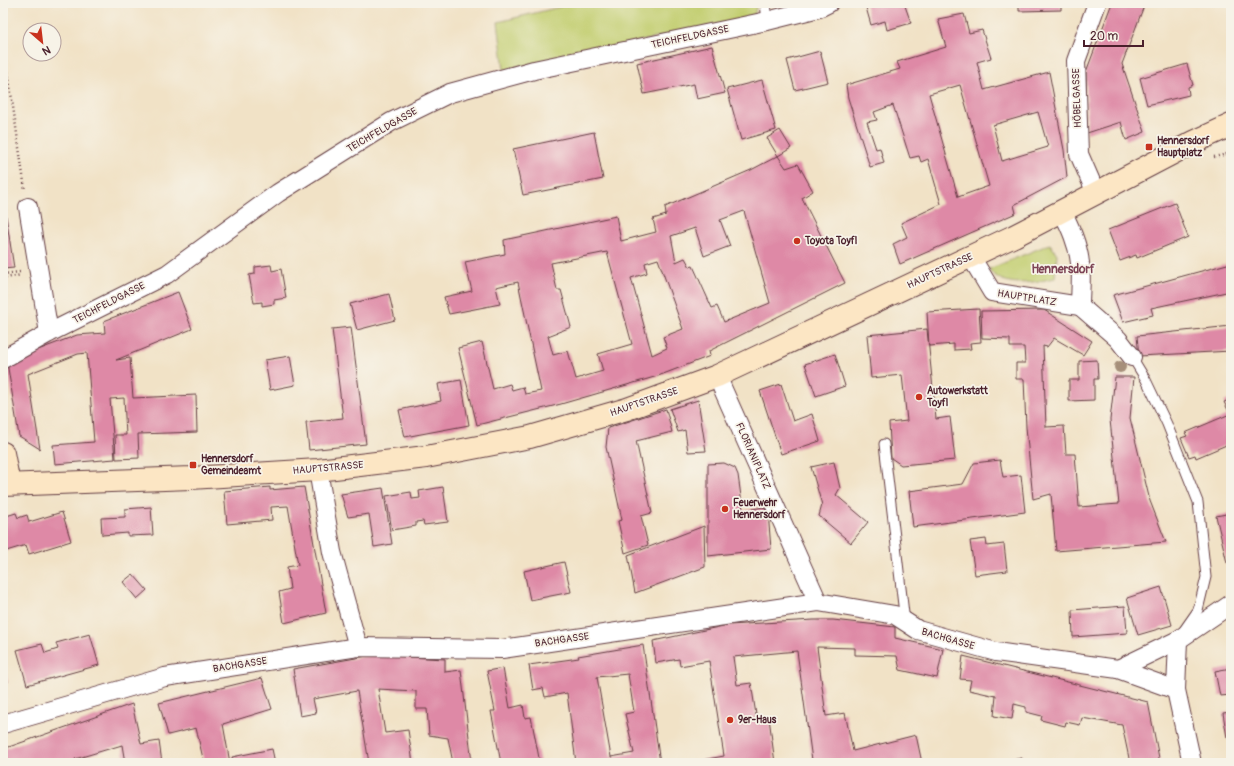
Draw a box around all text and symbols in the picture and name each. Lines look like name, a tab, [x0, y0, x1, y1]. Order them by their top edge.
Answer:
north arrow	[22, 22, 62, 62]
scale bar	[1084, 22, 1143, 48]
street label: TEICHFELDGASSE	[650, 23, 730, 51]
text: 20 m	[1090, 29, 1119, 44]
text: N	[40, 43, 53, 58]
street label: HÖBELGASSE	[1069, 68, 1084, 128]
street label: TEICHFELDGASSE	[345, 105, 419, 155]
place label: Hennersdorf Hauptplatz	[1157, 135, 1211, 159]
marker: Hennersdorf Hauptplatz	[1144, 142, 1154, 152]
place label: Toyota Toyfl	[804, 235, 858, 247]
marker: Toyota Toyfl	[792, 236, 802, 246]
street label: HAUPTSTRASSE	[905, 251, 975, 291]
district label: Hennersdorf	[1031, 262, 1095, 277]
street label: TEICHFELDGASSE	[71, 280, 147, 326]
street label: HAUPTPLATZ	[997, 287, 1058, 309]
street label: HAUPTSTRASSE	[608, 385, 680, 419]
place label: Autowerkstatt Toyfl	[926, 385, 989, 409]
marker: Autowerkstatt Toyfl	[914, 392, 924, 402]
street label: FLORIANIPLATZ	[733, 421, 773, 491]
place label: Hennersdorf Gemeindeamt	[201, 453, 262, 477]
street label: HAUPTSTRASSE	[292, 459, 364, 477]
marker: Hennersdorf Gemeindeamt	[188, 460, 198, 470]
place label: Feuerwehr Hennersdorf	[733, 497, 787, 521]
marker: Feuerwehr Hennersdorf	[720, 504, 730, 514]
street label: BACHGASSE	[920, 626, 976, 652]
street label: BACHGASSE	[534, 630, 590, 650]
street label: BACHGASSE	[212, 655, 268, 675]
place label: 9er-Haus	[738, 714, 777, 726]
marker: 9er-Haus	[725, 715, 735, 725]

